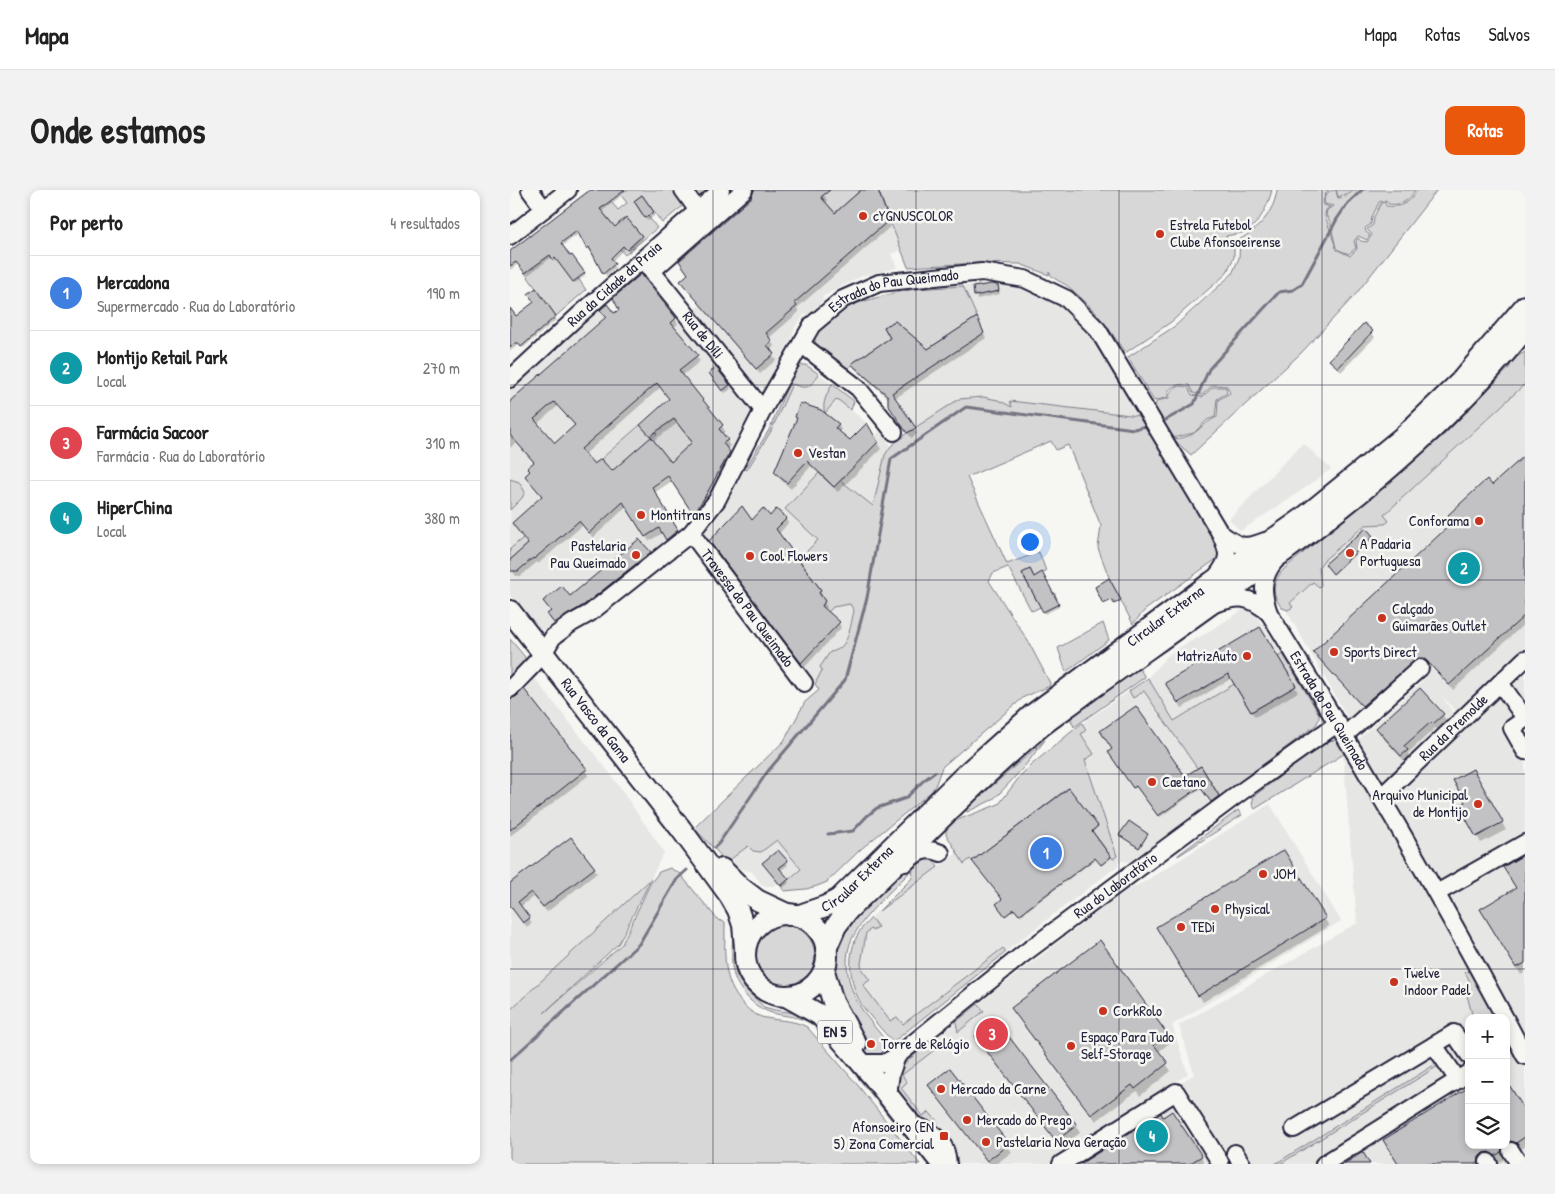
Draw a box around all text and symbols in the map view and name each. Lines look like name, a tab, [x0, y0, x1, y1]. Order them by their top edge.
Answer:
text: Mapa	[25, 19, 68, 51]
text: Mapa	[1364, 22, 1397, 47]
text: Rotas	[1425, 22, 1461, 47]
text: Salvos	[1489, 22, 1530, 47]
button: Rotas	[1445, 106, 1525, 155]
text: Onde estamos	[30, 107, 205, 154]
place label: cYGNUSCOLOR	[873, 205, 953, 226]
text: Por perto	[50, 208, 123, 237]
marker: cYGNUSCOLOR	[857, 210, 869, 222]
text: 4 resultados	[390, 212, 460, 234]
place label: Estrela Futebol Clube Afonsoeirense	[1170, 214, 1281, 252]
marker: Estrela Futebol Clube Afonsoeirense	[1154, 228, 1166, 240]
street label: Rua da Cidade da Praia	[562, 236, 666, 331]
street label: Estrada do Pau Queimado	[823, 264, 959, 317]
text: Mercadona	[97, 269, 169, 295]
text: 1	[63, 282, 69, 304]
text: 190 m	[427, 282, 460, 304]
text: Supermercado · Rua do Laboratório	[97, 295, 295, 317]
street label: Rua de Díli	[678, 306, 729, 363]
text: Montijo Retail Park	[97, 344, 227, 370]
text: 2	[62, 357, 70, 379]
text: 270 m	[423, 357, 460, 379]
text: Local	[97, 370, 126, 392]
text: Farmácia Sacoor	[97, 419, 209, 445]
text: 3	[62, 432, 70, 454]
text: 310 m	[425, 432, 460, 454]
place label: Vestan	[808, 442, 846, 463]
text: Farmácia · Rua do Laboratório	[97, 445, 265, 467]
marker: Vestan	[792, 447, 804, 459]
text: HiperChina	[97, 494, 172, 520]
place label: Montitrans	[651, 504, 711, 525]
text: 4	[63, 507, 69, 529]
text: 380 m	[424, 507, 460, 529]
marker: Montitrans	[635, 509, 647, 521]
place label: Conforama	[1409, 510, 1469, 531]
marker: Conforama	[1473, 515, 1485, 527]
text: Local	[97, 520, 126, 542]
your location	[1017, 529, 1043, 555]
place label: A Padaria Portuguesa	[1360, 533, 1421, 571]
place label: Pastelaria Pau Queimado	[550, 535, 626, 573]
street label: Travessa do Pau Queimado	[697, 544, 799, 671]
place label: Cool Flowers	[760, 545, 828, 566]
marker: A Padaria Portuguesa	[1344, 547, 1356, 559]
marker: Pastelaria Pau Queimado	[630, 549, 642, 561]
pin: 2	[1448, 549, 1480, 587]
marker: Cool Flowers	[744, 550, 756, 562]
street label: Circular Externa	[1122, 580, 1208, 652]
place label: Calçado Guimarães Outlet	[1392, 598, 1487, 636]
marker: Calçado Guimarães Outlet	[1376, 612, 1388, 624]
place label: Sports Direct	[1344, 641, 1418, 662]
place label: MatrizAuto	[1177, 645, 1237, 666]
marker: Sports Direct	[1328, 646, 1340, 658]
street label: Estrada do Pau Queimado	[1285, 647, 1374, 774]
marker: MatrizAuto	[1241, 650, 1253, 662]
street label: Rua Vasco da Gama	[556, 673, 636, 767]
street label: Rua da Premolde	[1414, 689, 1492, 765]
place label: Caetano	[1162, 771, 1206, 792]
marker: Caetano	[1146, 776, 1158, 788]
place label: Arquivo Municipal de Montijo	[1373, 784, 1468, 822]
marker: Arquivo Municipal de Montijo	[1472, 798, 1484, 810]
pin: 1	[1030, 834, 1062, 872]
street label: Circular Externa	[818, 840, 898, 917]
street label: Rua do Laboratório	[1069, 847, 1161, 923]
place label: JOM	[1273, 863, 1296, 884]
marker: JOM	[1257, 868, 1269, 880]
place label: Physical	[1225, 898, 1270, 919]
marker: Physical	[1209, 903, 1221, 915]
place label: TEDi	[1191, 916, 1215, 937]
marker: TEDi	[1175, 921, 1187, 933]
place label: Twelve Indoor Padel	[1404, 962, 1470, 1000]
marker: Twelve Indoor Padel	[1388, 976, 1400, 988]
place label: CorkRolo	[1113, 1000, 1162, 1021]
marker: CorkRolo	[1097, 1005, 1109, 1017]
map controls	[1465, 1014, 1510, 1149]
button: +	[1465, 1014, 1510, 1059]
pin: 3	[976, 1015, 1008, 1053]
road number: EN 5	[818, 1020, 852, 1044]
place label: Espaço Para Tudo Self-Storage	[1081, 1026, 1174, 1064]
place label: Torre de Relógio	[881, 1033, 969, 1054]
marker: Torre de Relógio	[865, 1038, 877, 1050]
marker: Espaço Para Tudo Self-Storage	[1065, 1040, 1077, 1052]
button: −	[1465, 1059, 1510, 1104]
place label: Mercado da Carne	[951, 1078, 1047, 1099]
marker: Mercado da Carne	[935, 1083, 947, 1095]
button: layers	[1465, 1104, 1510, 1149]
place label: Mercado do Prego	[977, 1109, 1072, 1130]
marker: Mercado do Prego	[961, 1114, 973, 1126]
place label: Afonsoeiro (EN 5) Zona Comercial	[834, 1116, 934, 1154]
pin: 4	[1136, 1117, 1168, 1155]
marker: Afonsoeiro (EN 5) Zona Comercial	[938, 1130, 950, 1142]
place label: Pastelaria Nova Geração	[996, 1131, 1126, 1152]
marker: Pastelaria Nova Geração	[980, 1136, 992, 1148]

